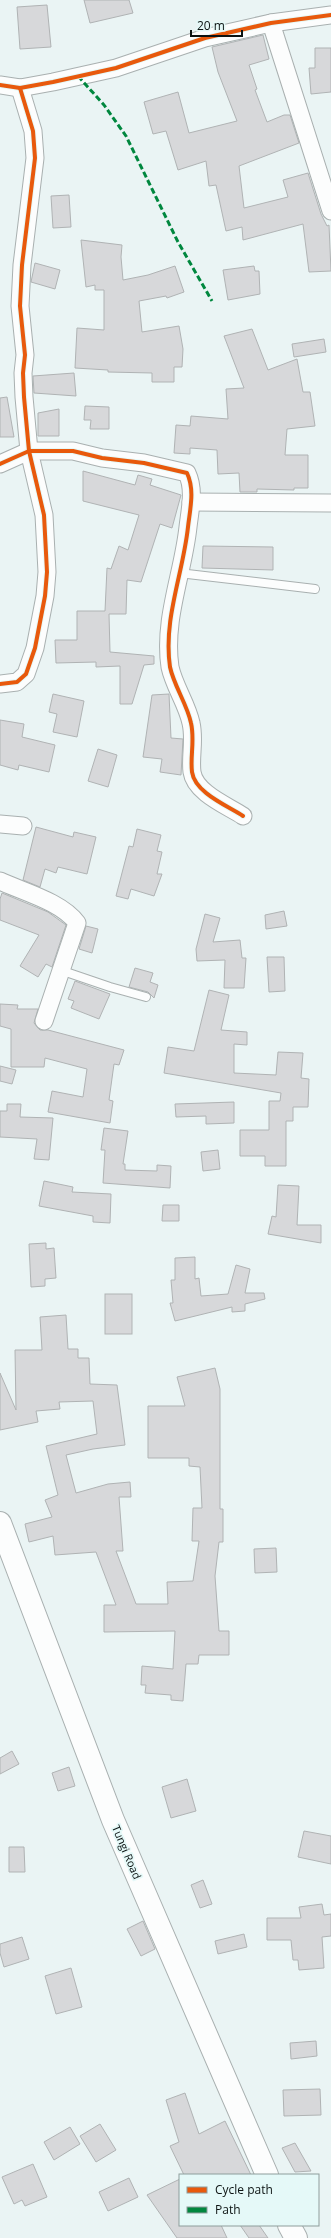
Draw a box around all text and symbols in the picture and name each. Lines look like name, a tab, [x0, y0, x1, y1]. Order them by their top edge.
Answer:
scale bar	[191, 12, 242, 38]
text: 20 m	[197, 17, 225, 34]
street label: Tungi Road	[109, 1823, 145, 1881]
legend	[179, 2174, 319, 2226]
text: Cycle path	[215, 2181, 273, 2198]
text: Path	[215, 2201, 241, 2218]

